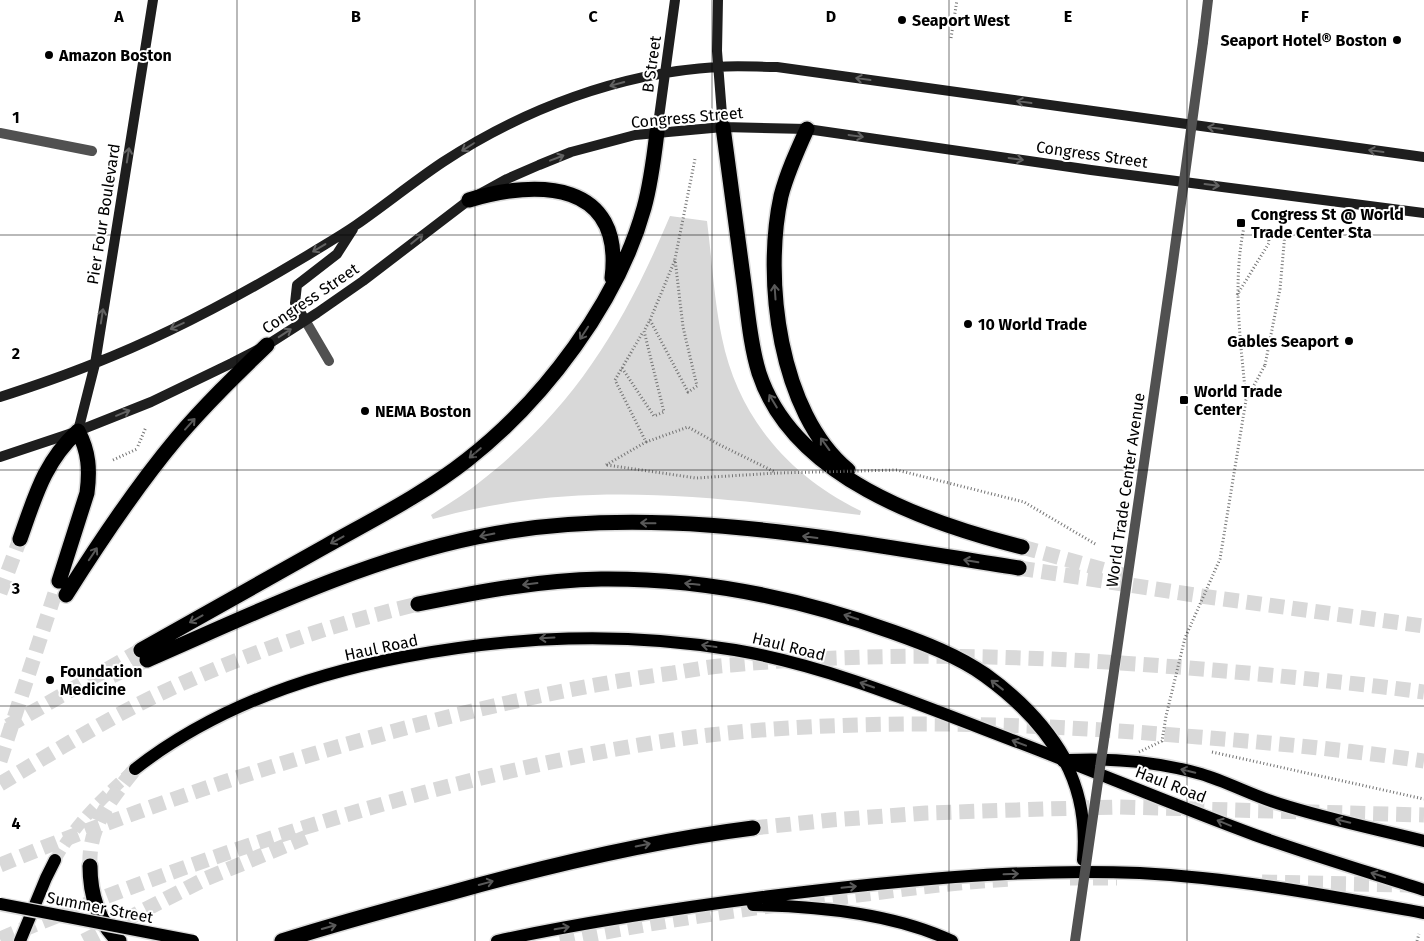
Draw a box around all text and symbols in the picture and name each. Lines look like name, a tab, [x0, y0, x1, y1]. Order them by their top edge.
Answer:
text: A	[113, 7, 124, 26]
text: B	[351, 7, 361, 26]
text: C	[588, 7, 598, 26]
text: D	[826, 7, 836, 26]
text: E	[1064, 7, 1072, 26]
text: F	[1301, 7, 1309, 26]
place label: Seaport West	[912, 11, 1011, 30]
marker: Seaport West	[896, 14, 908, 26]
place label: Seaport Hotel® Boston	[1220, 31, 1387, 50]
street label: B Street	[638, 34, 665, 94]
marker: Seaport Hotel® Boston	[1391, 34, 1403, 46]
place label: Amazon Boston	[58, 46, 172, 65]
marker: Amazon Boston	[43, 49, 55, 61]
one-way arrow	[856, 74, 872, 84]
one-way arrow	[610, 79, 626, 89]
one-way arrow	[1017, 96, 1033, 106]
street label: Congress Street	[630, 103, 744, 132]
text: 1	[12, 108, 20, 127]
one-way arrow	[1207, 123, 1223, 133]
one-way arrow	[847, 131, 863, 141]
street label: Congress Street	[1035, 137, 1149, 172]
street label: Pier Four Boulevard	[83, 142, 124, 286]
one-way arrow	[462, 142, 476, 152]
one-way arrow	[1368, 146, 1384, 156]
one-way arrow	[123, 148, 133, 164]
one-way arrow	[548, 153, 564, 162]
one-way arrow	[1008, 154, 1024, 164]
one-way arrow	[1204, 181, 1220, 191]
place label: Congress St @ World Trade Center Sta	[1251, 205, 1404, 242]
marker: Congress St @ World Trade Center Sta	[1235, 217, 1247, 229]
one-way arrow	[410, 234, 423, 245]
one-way arrow	[313, 243, 327, 253]
street label: Congress Street	[258, 259, 362, 338]
one-way arrow	[771, 284, 780, 300]
one-way arrow	[97, 308, 107, 324]
place label: 10 World Trade	[978, 315, 1087, 334]
marker: 10 World Trade	[962, 318, 974, 330]
one-way arrow	[170, 322, 185, 332]
one-way arrow	[578, 326, 588, 340]
one-way arrow	[277, 328, 291, 338]
place label: Gables Seaport	[1227, 332, 1340, 351]
marker: Gables Seaport	[1343, 335, 1355, 347]
text: 2	[12, 344, 20, 363]
place label: World Trade Center	[1194, 382, 1283, 419]
street label: World Trade Center Avenue	[1102, 392, 1149, 589]
one-way arrow	[767, 394, 777, 409]
marker: World Trade Center	[1178, 394, 1190, 406]
place label: NEMA Boston	[375, 402, 471, 421]
marker: NEMA Boston	[359, 405, 371, 417]
one-way arrow	[115, 407, 130, 417]
one-way arrow	[184, 417, 196, 430]
one-way arrow	[820, 437, 830, 451]
one-way arrow	[469, 448, 482, 459]
one-way arrow	[641, 518, 657, 528]
one-way arrow	[479, 531, 495, 541]
one-way arrow	[802, 532, 818, 542]
one-way arrow	[331, 535, 345, 545]
one-way arrow	[88, 547, 98, 561]
one-way arrow	[963, 555, 979, 565]
text: 3	[11, 579, 20, 598]
one-way arrow	[522, 579, 538, 589]
one-way arrow	[684, 579, 700, 589]
one-way arrow	[843, 611, 859, 621]
one-way arrow	[188, 614, 203, 624]
street label: Haul Road	[750, 628, 827, 665]
street label: Haul Road	[343, 630, 420, 665]
one-way arrow	[539, 634, 555, 643]
one-way arrow	[702, 641, 718, 651]
place label: Foundation Medicine	[60, 662, 143, 699]
marker: Foundation Medicine	[44, 674, 56, 686]
one-way arrow	[859, 680, 875, 690]
one-way arrow	[991, 680, 1004, 691]
one-way arrow	[1012, 738, 1027, 747]
street label: Haul Road	[1133, 762, 1209, 807]
one-way arrow	[1181, 766, 1197, 775]
text: 4	[11, 814, 21, 833]
one-way arrow	[1335, 816, 1351, 825]
one-way arrow	[1217, 817, 1232, 827]
one-way arrow	[635, 840, 651, 849]
one-way arrow	[1003, 870, 1019, 879]
one-way arrow	[1370, 870, 1386, 880]
one-way arrow	[477, 878, 493, 888]
one-way arrow	[841, 882, 857, 892]
street label: Summer Street	[45, 888, 155, 927]
one-way arrow	[321, 921, 337, 931]
one-way arrow	[554, 922, 570, 932]

